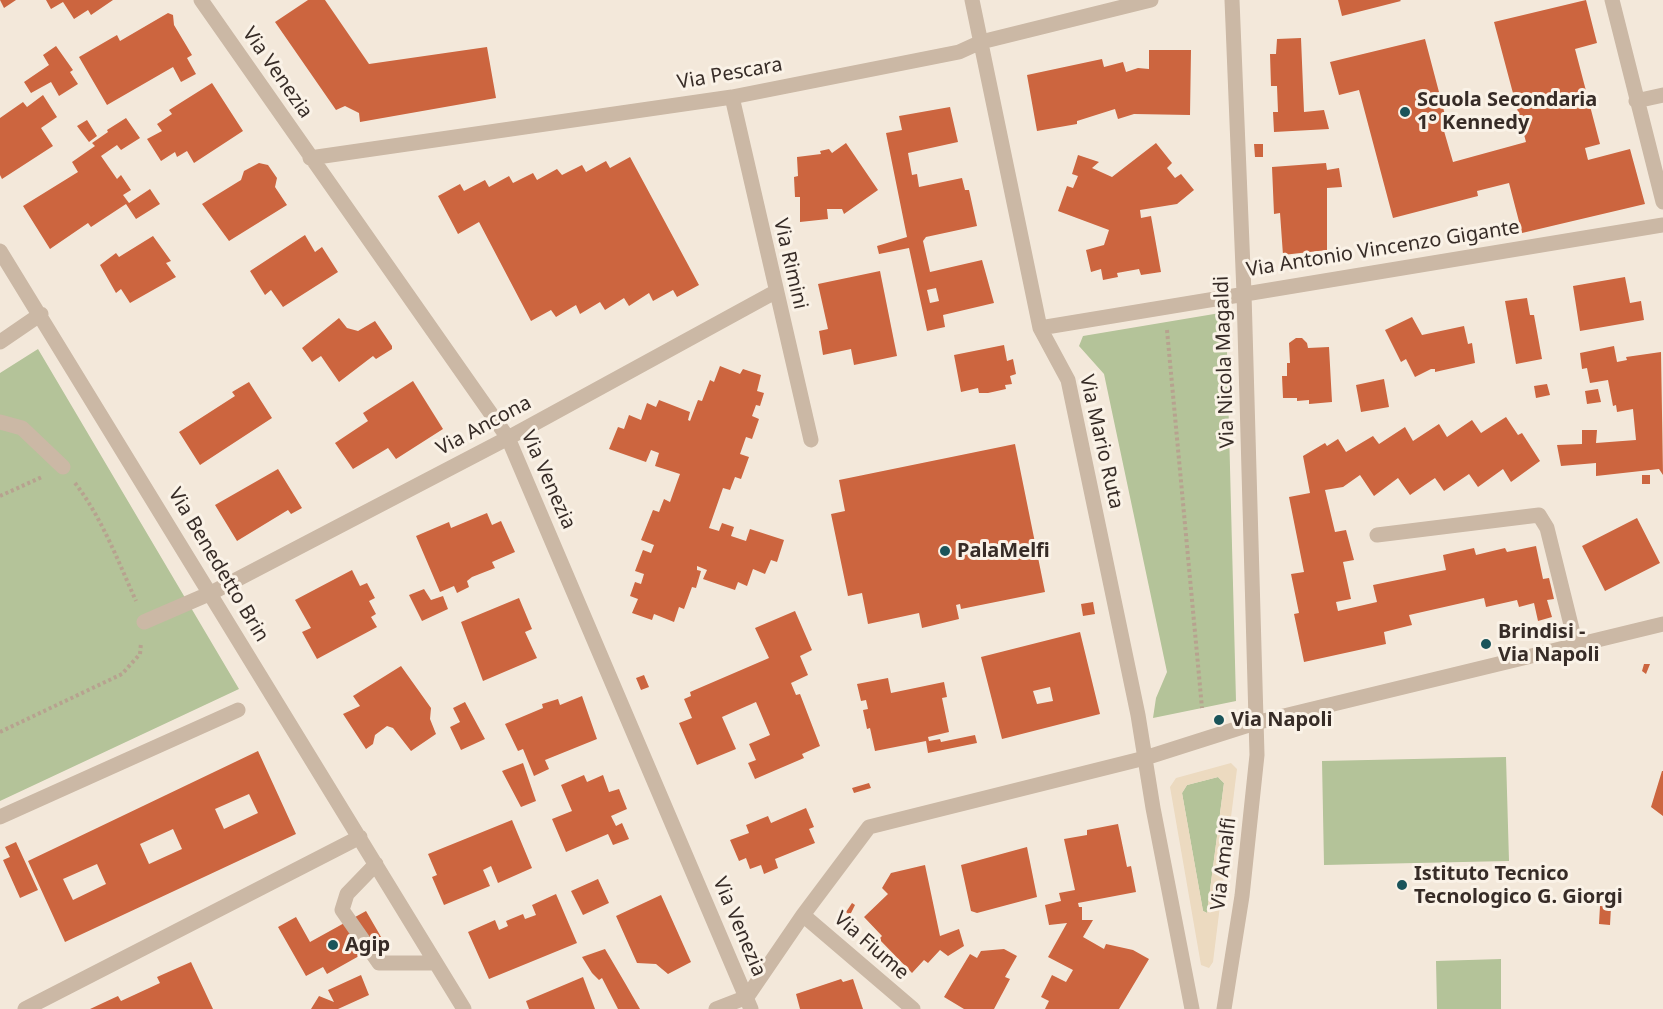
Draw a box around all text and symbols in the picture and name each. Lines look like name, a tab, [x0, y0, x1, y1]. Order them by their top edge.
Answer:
street label: Via Venezia	[237, 23, 317, 123]
street label: Via Pescara	[676, 53, 784, 95]
place label: Scuola Secondaria 1° Kennedy	[1417, 88, 1597, 135]
marker: Scuola Secondaria 1° Kennedy	[1398, 105, 1412, 119]
street label: Via Rimini	[768, 216, 812, 312]
street label: Via Antonio Vincenzo Gigante	[1245, 216, 1521, 282]
street label: Via Nicola Magaldi	[1210, 275, 1240, 449]
street label: Via Mario Ruta	[1074, 373, 1128, 511]
street label: Via Ancona	[432, 391, 536, 461]
street label: Via Venezia	[516, 427, 580, 533]
street label: Via Benedetto Brin	[162, 484, 274, 646]
place label: PalaMelfi	[957, 539, 1050, 563]
marker: PalaMelfi	[938, 544, 952, 558]
place label: Brindisi - Via Napoli	[1498, 620, 1599, 667]
marker: Brindisi - Via Napoli	[1479, 637, 1493, 651]
place label: Via Napoli	[1231, 708, 1332, 732]
marker: Via Napoli	[1212, 713, 1226, 727]
street label: Via Amalfi	[1206, 816, 1242, 912]
place label: Istituto Tecnico Tecnologico G. Giorgi	[1414, 862, 1623, 909]
street label: Via Venezia	[707, 874, 771, 980]
marker: Istituto Tecnico Tecnologico G. Giorgi	[1395, 878, 1409, 892]
street label: Via Fiume	[829, 907, 913, 985]
place label: Agip	[345, 933, 390, 957]
marker: Agip	[326, 938, 340, 952]

